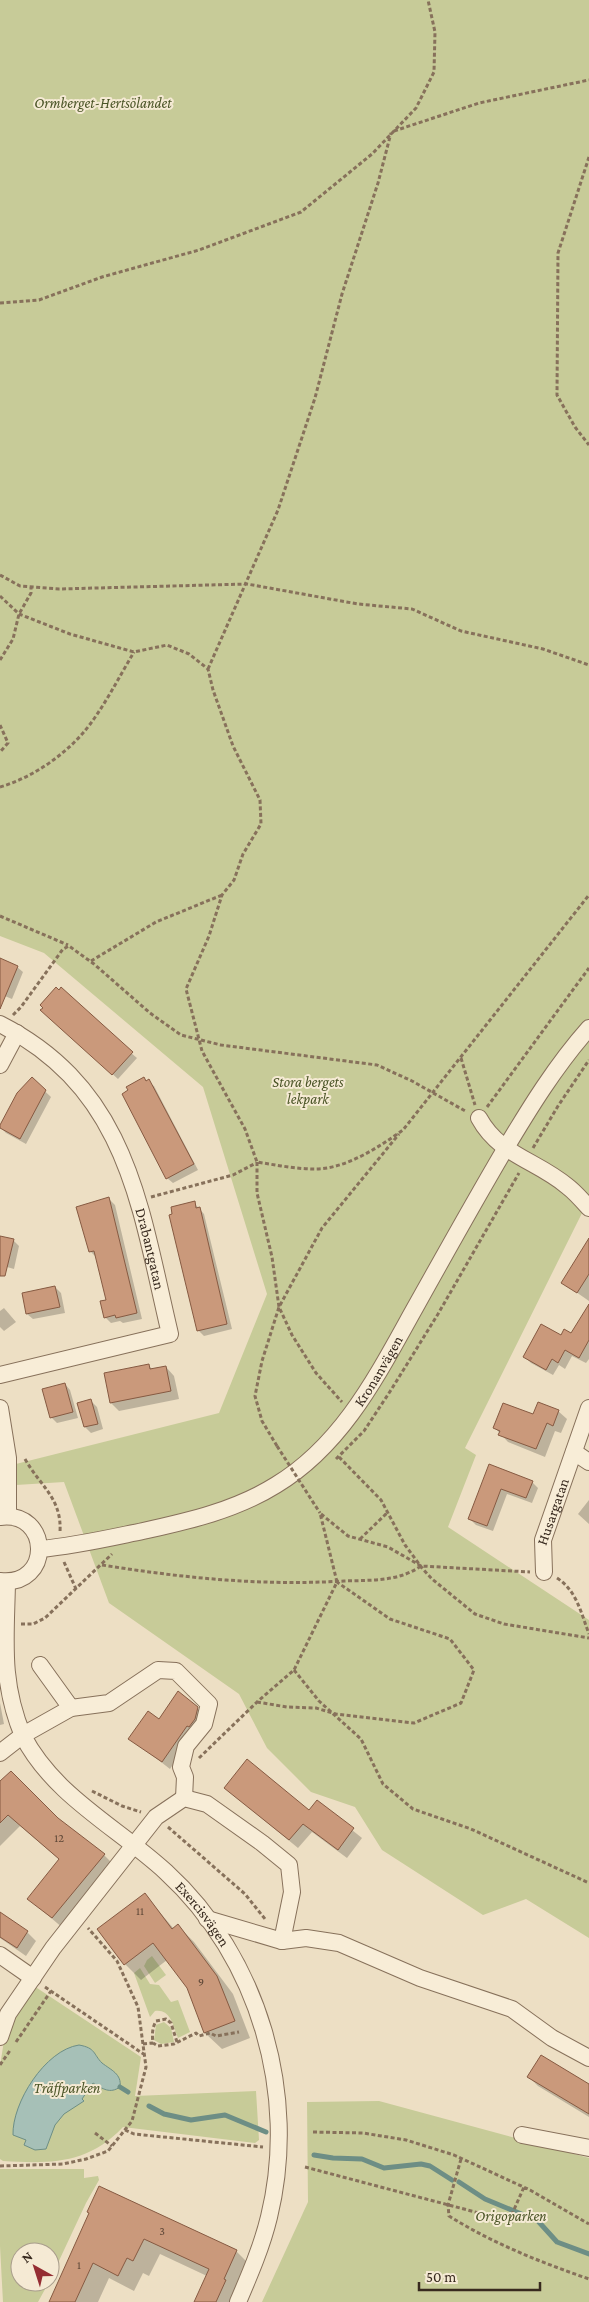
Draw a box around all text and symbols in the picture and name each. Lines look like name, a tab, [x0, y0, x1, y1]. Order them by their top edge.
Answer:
park label: Ormberget-Hertsölandet	[34, 95, 172, 112]
park label: Stora bergets lekpark	[272, 1074, 344, 1108]
street label: Drabantgatan	[132, 1206, 168, 1291]
street label: Kronanvägen	[351, 1333, 406, 1410]
street label: Husargatan	[534, 1476, 572, 1547]
house number: 12	[54, 1831, 64, 1845]
street label: Exercisvägen	[172, 1878, 233, 1949]
house number: 11	[136, 1904, 144, 1918]
house number: 9	[198, 1975, 204, 1989]
park label: Träffparken	[34, 2080, 101, 2097]
park label: Origoparken	[475, 2208, 547, 2225]
house number: 3	[159, 2224, 165, 2238]
north arrow	[10, 2242, 60, 2292]
text: N	[18, 2247, 36, 2266]
house number: 1	[77, 2258, 81, 2272]
scale bar	[419, 2260, 540, 2292]
text: 50 m	[426, 2269, 456, 2285]

